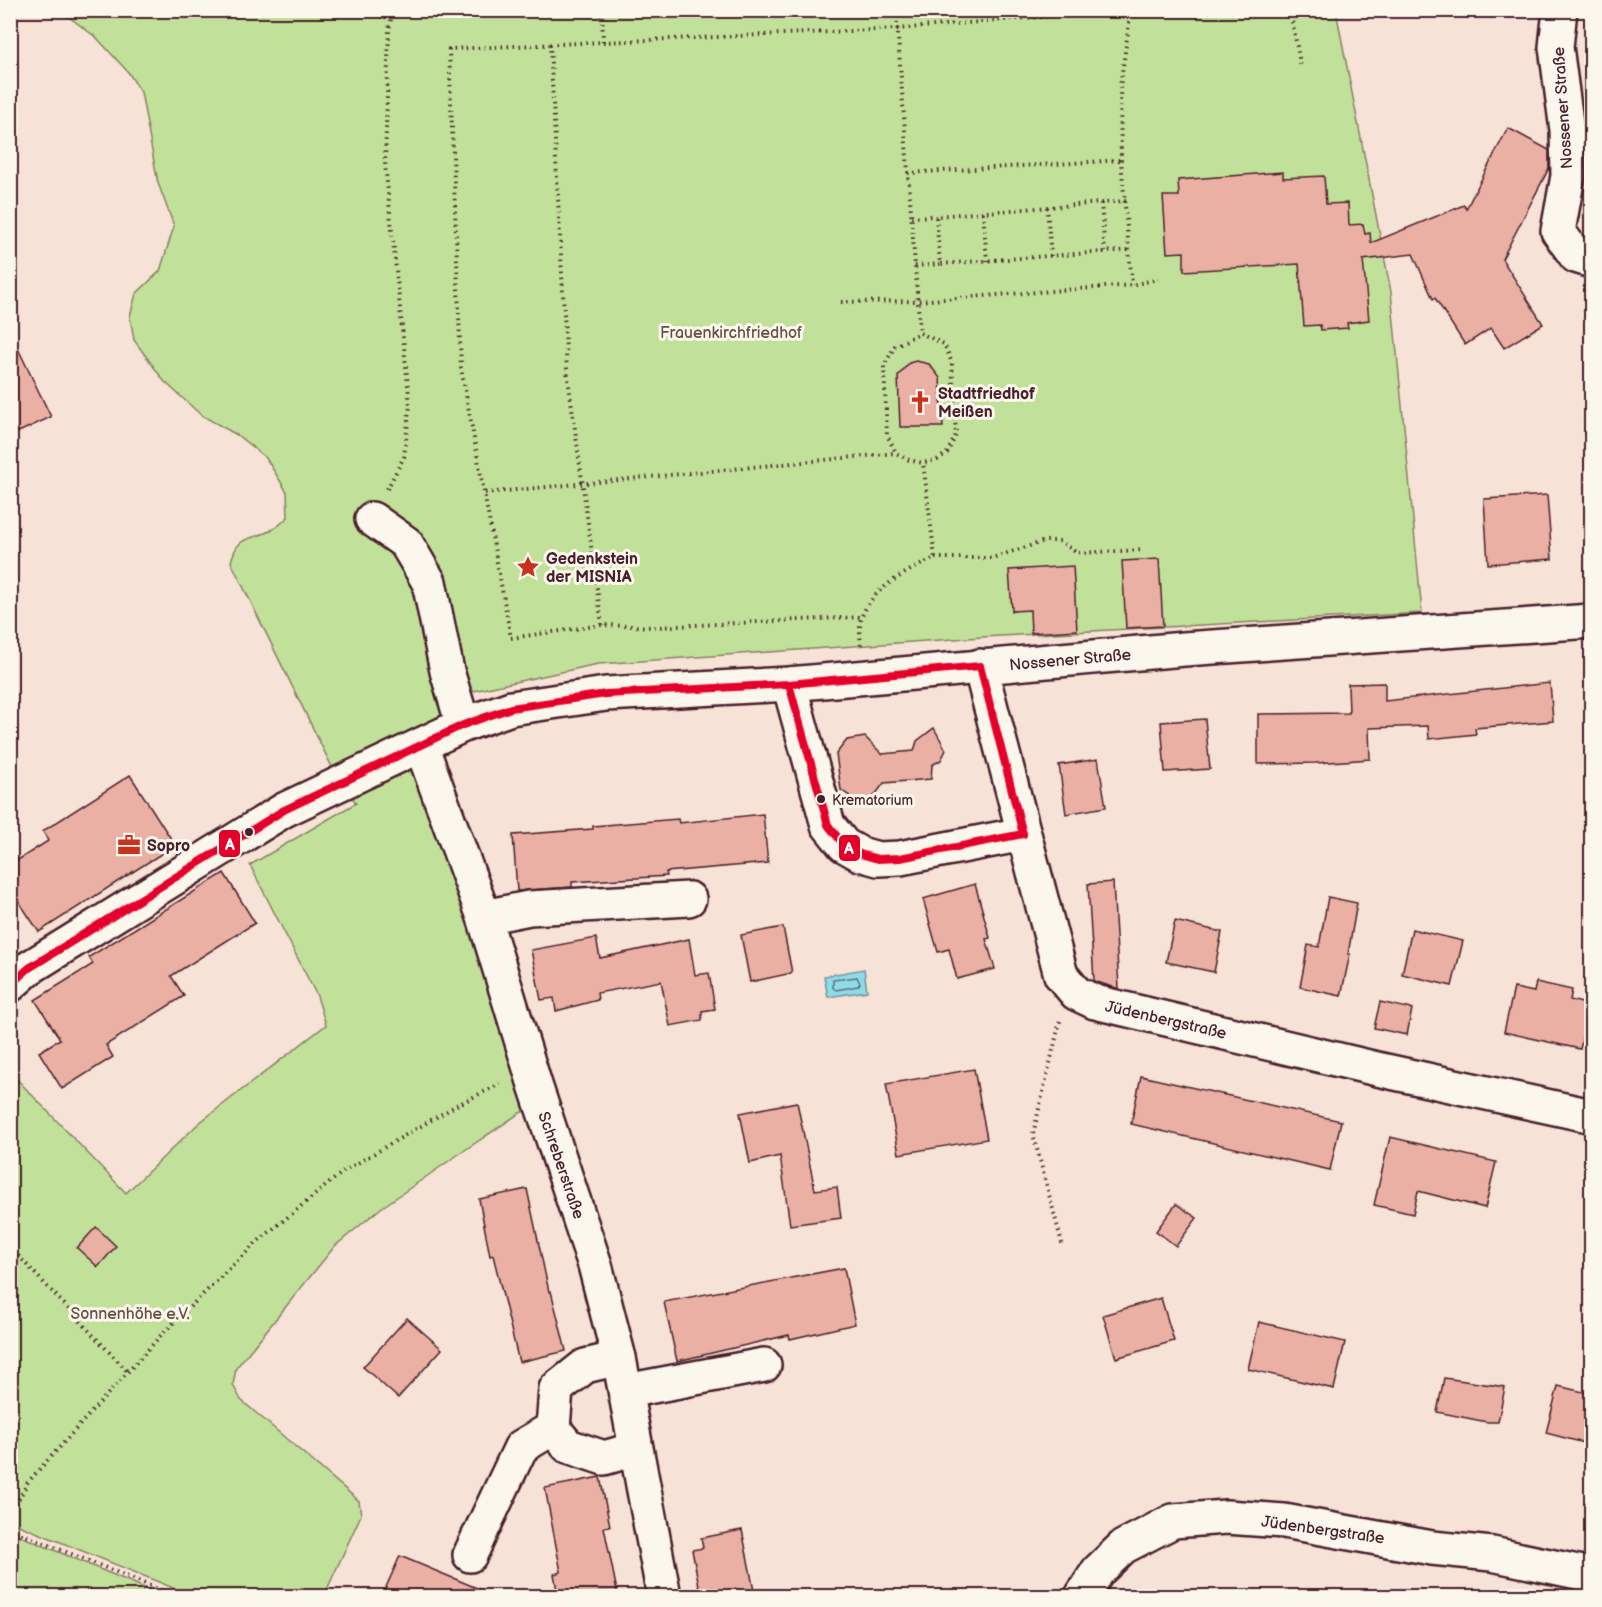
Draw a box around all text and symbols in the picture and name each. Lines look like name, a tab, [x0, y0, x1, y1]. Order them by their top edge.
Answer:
street label: Nossener Straße	[1550, 46, 1577, 170]
park label: Frauenkirchfriedhof	[660, 324, 802, 343]
place label: Stadtfriedhof Meißen	[938, 385, 1036, 422]
church icon: Stadtfriedhof Meißen	[907, 389, 933, 415]
place label: Gedenkstein der MISNIA	[546, 550, 638, 587]
place icon: Gedenkstein der MISNIA	[515, 554, 541, 580]
street label: Nossener Straße	[1008, 646, 1132, 675]
place label: Krematorium	[832, 792, 913, 809]
marker: Krematorium	[815, 793, 827, 805]
unlabelled marker	[243, 826, 255, 838]
line badge: A	[218, 829, 241, 858]
office icon: Sopro	[116, 832, 142, 858]
line badge: A	[838, 834, 861, 862]
text: A	[224, 836, 235, 855]
place label: Sopro	[147, 837, 190, 856]
text: A	[843, 840, 854, 859]
street label: Jüdenbergstraße	[1103, 997, 1229, 1044]
street label: Schreberstraße	[533, 1109, 588, 1222]
park label: Sonnenhöhe e.V.	[70, 1305, 190, 1324]
street label: Jüdenbergstraße	[1260, 1512, 1386, 1549]

